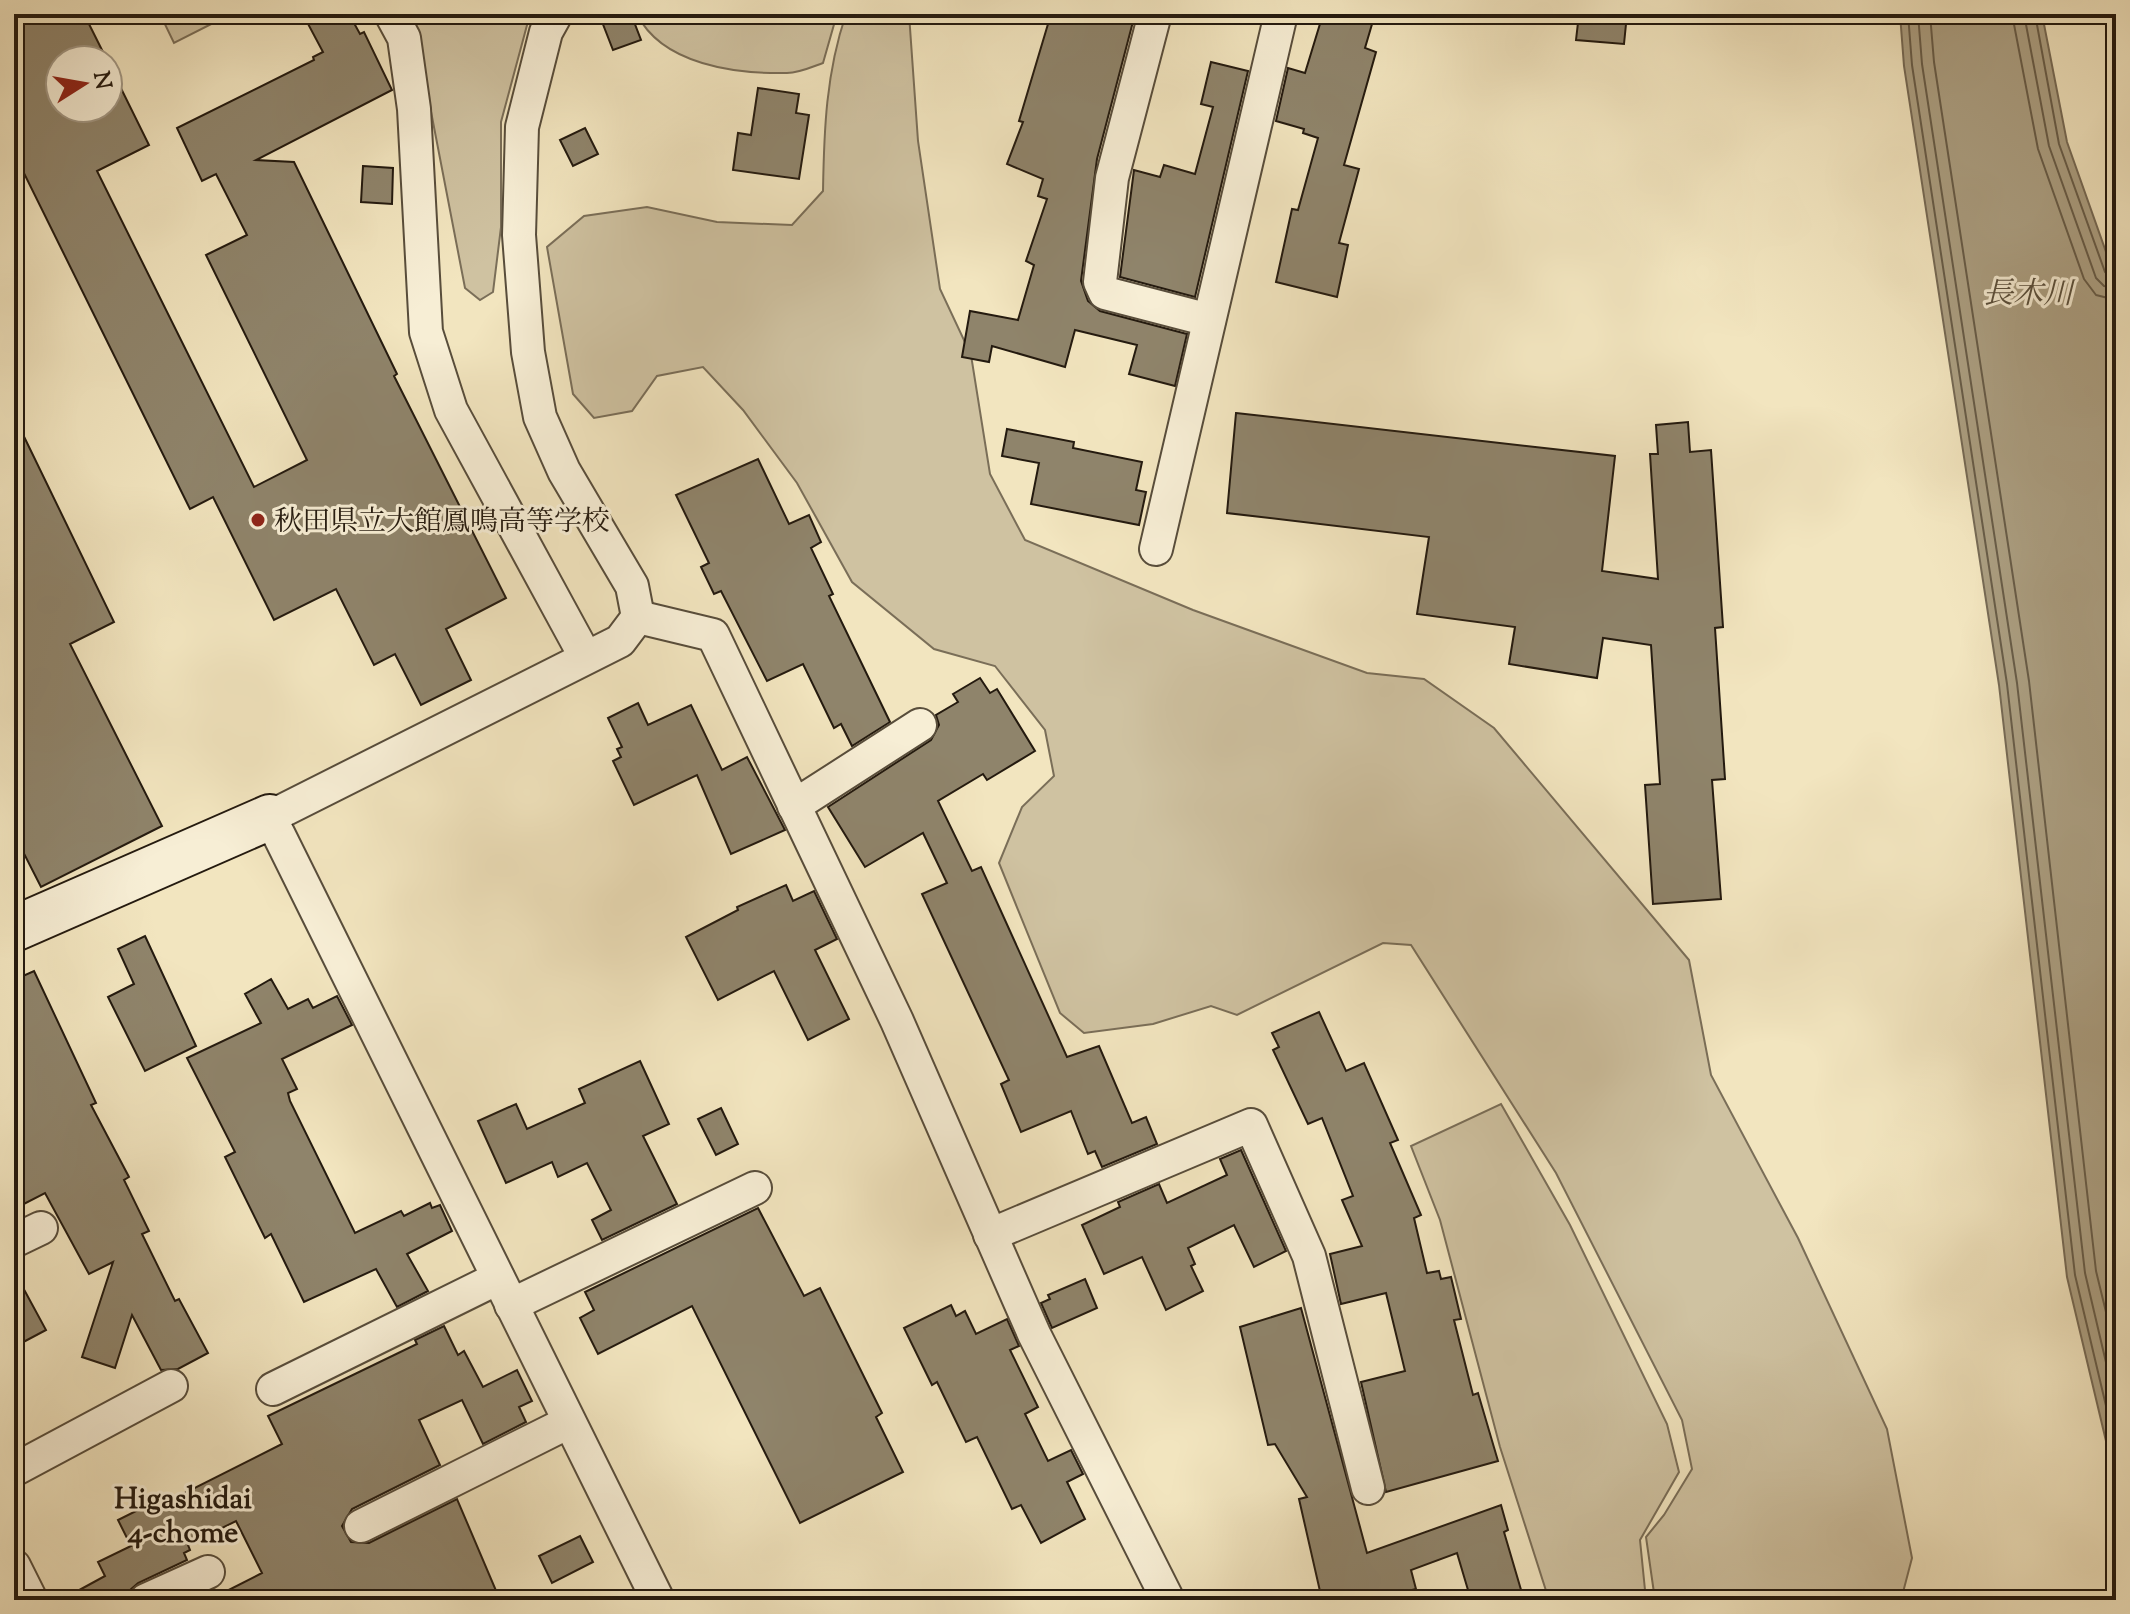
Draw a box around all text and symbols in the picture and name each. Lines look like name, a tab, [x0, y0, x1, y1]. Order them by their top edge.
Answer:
north arrow	[44, 44, 124, 124]
text: N	[83, 69, 118, 93]
water label: 長木川	[1983, 274, 2076, 317]
place label: 秋田県立大館鳳鳴高等学校	[274, 503, 610, 543]
marker: 秋田県立大館鳳鳴高等学校	[249, 511, 267, 529]
district label: Higashidai 4-chome	[114, 1479, 252, 1556]

